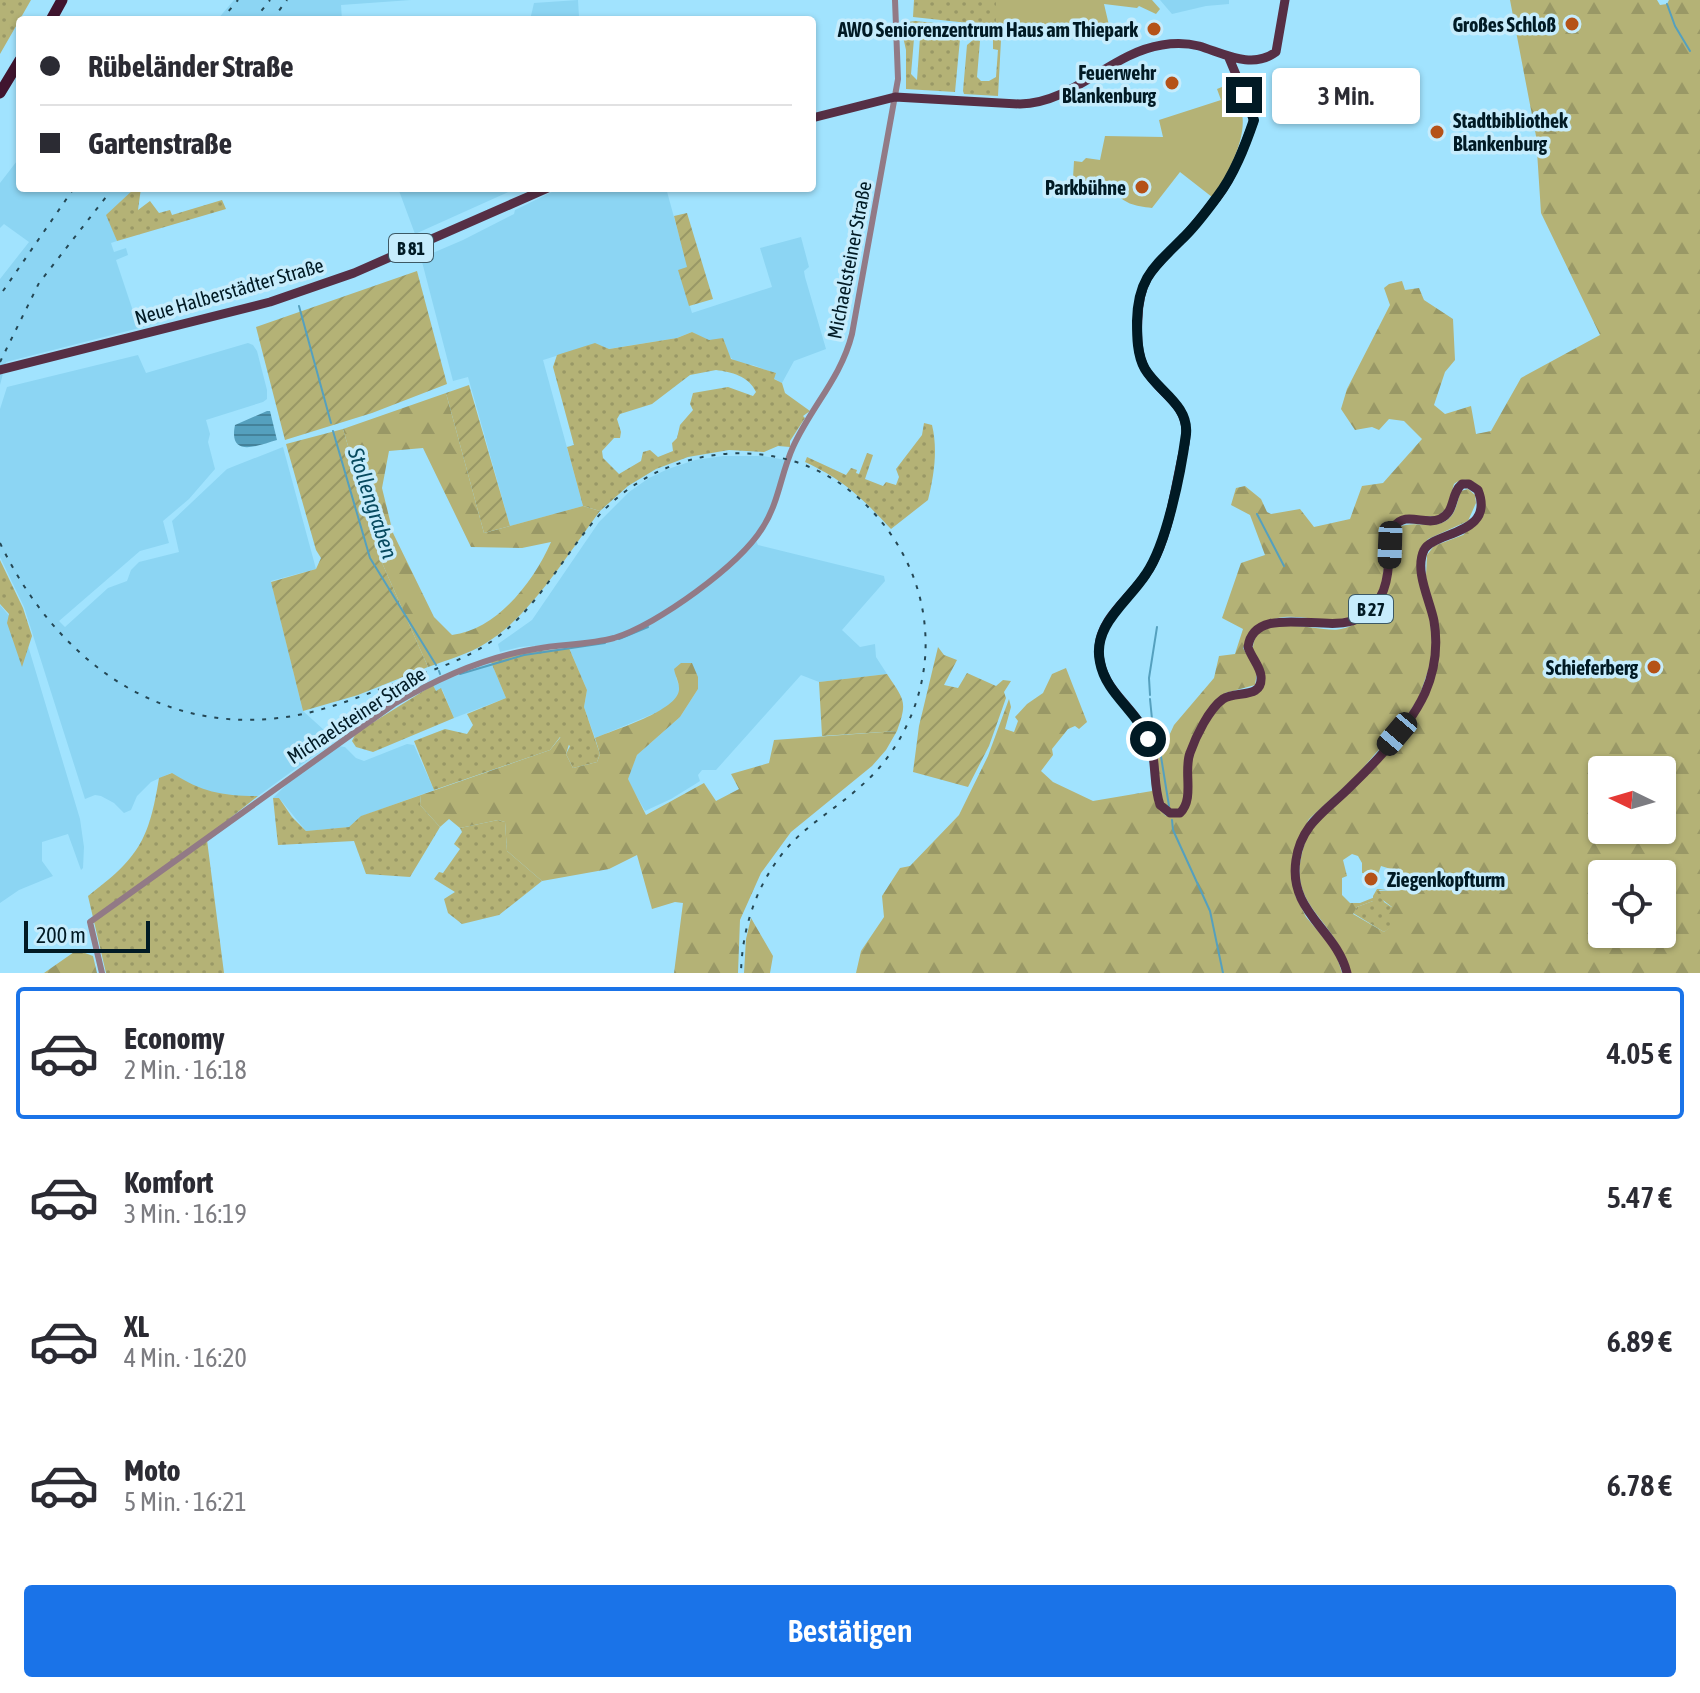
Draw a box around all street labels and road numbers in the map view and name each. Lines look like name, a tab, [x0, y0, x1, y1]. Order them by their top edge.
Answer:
street label: Michaelsteiner Straße	[822, 179, 876, 341]
road number: B 81	[389, 234, 433, 262]
street label: Neue Halberstädter Straße	[132, 253, 326, 329]
road number: B 27	[1349, 595, 1393, 623]
street label: Michaelsteiner Straße	[283, 662, 429, 768]

